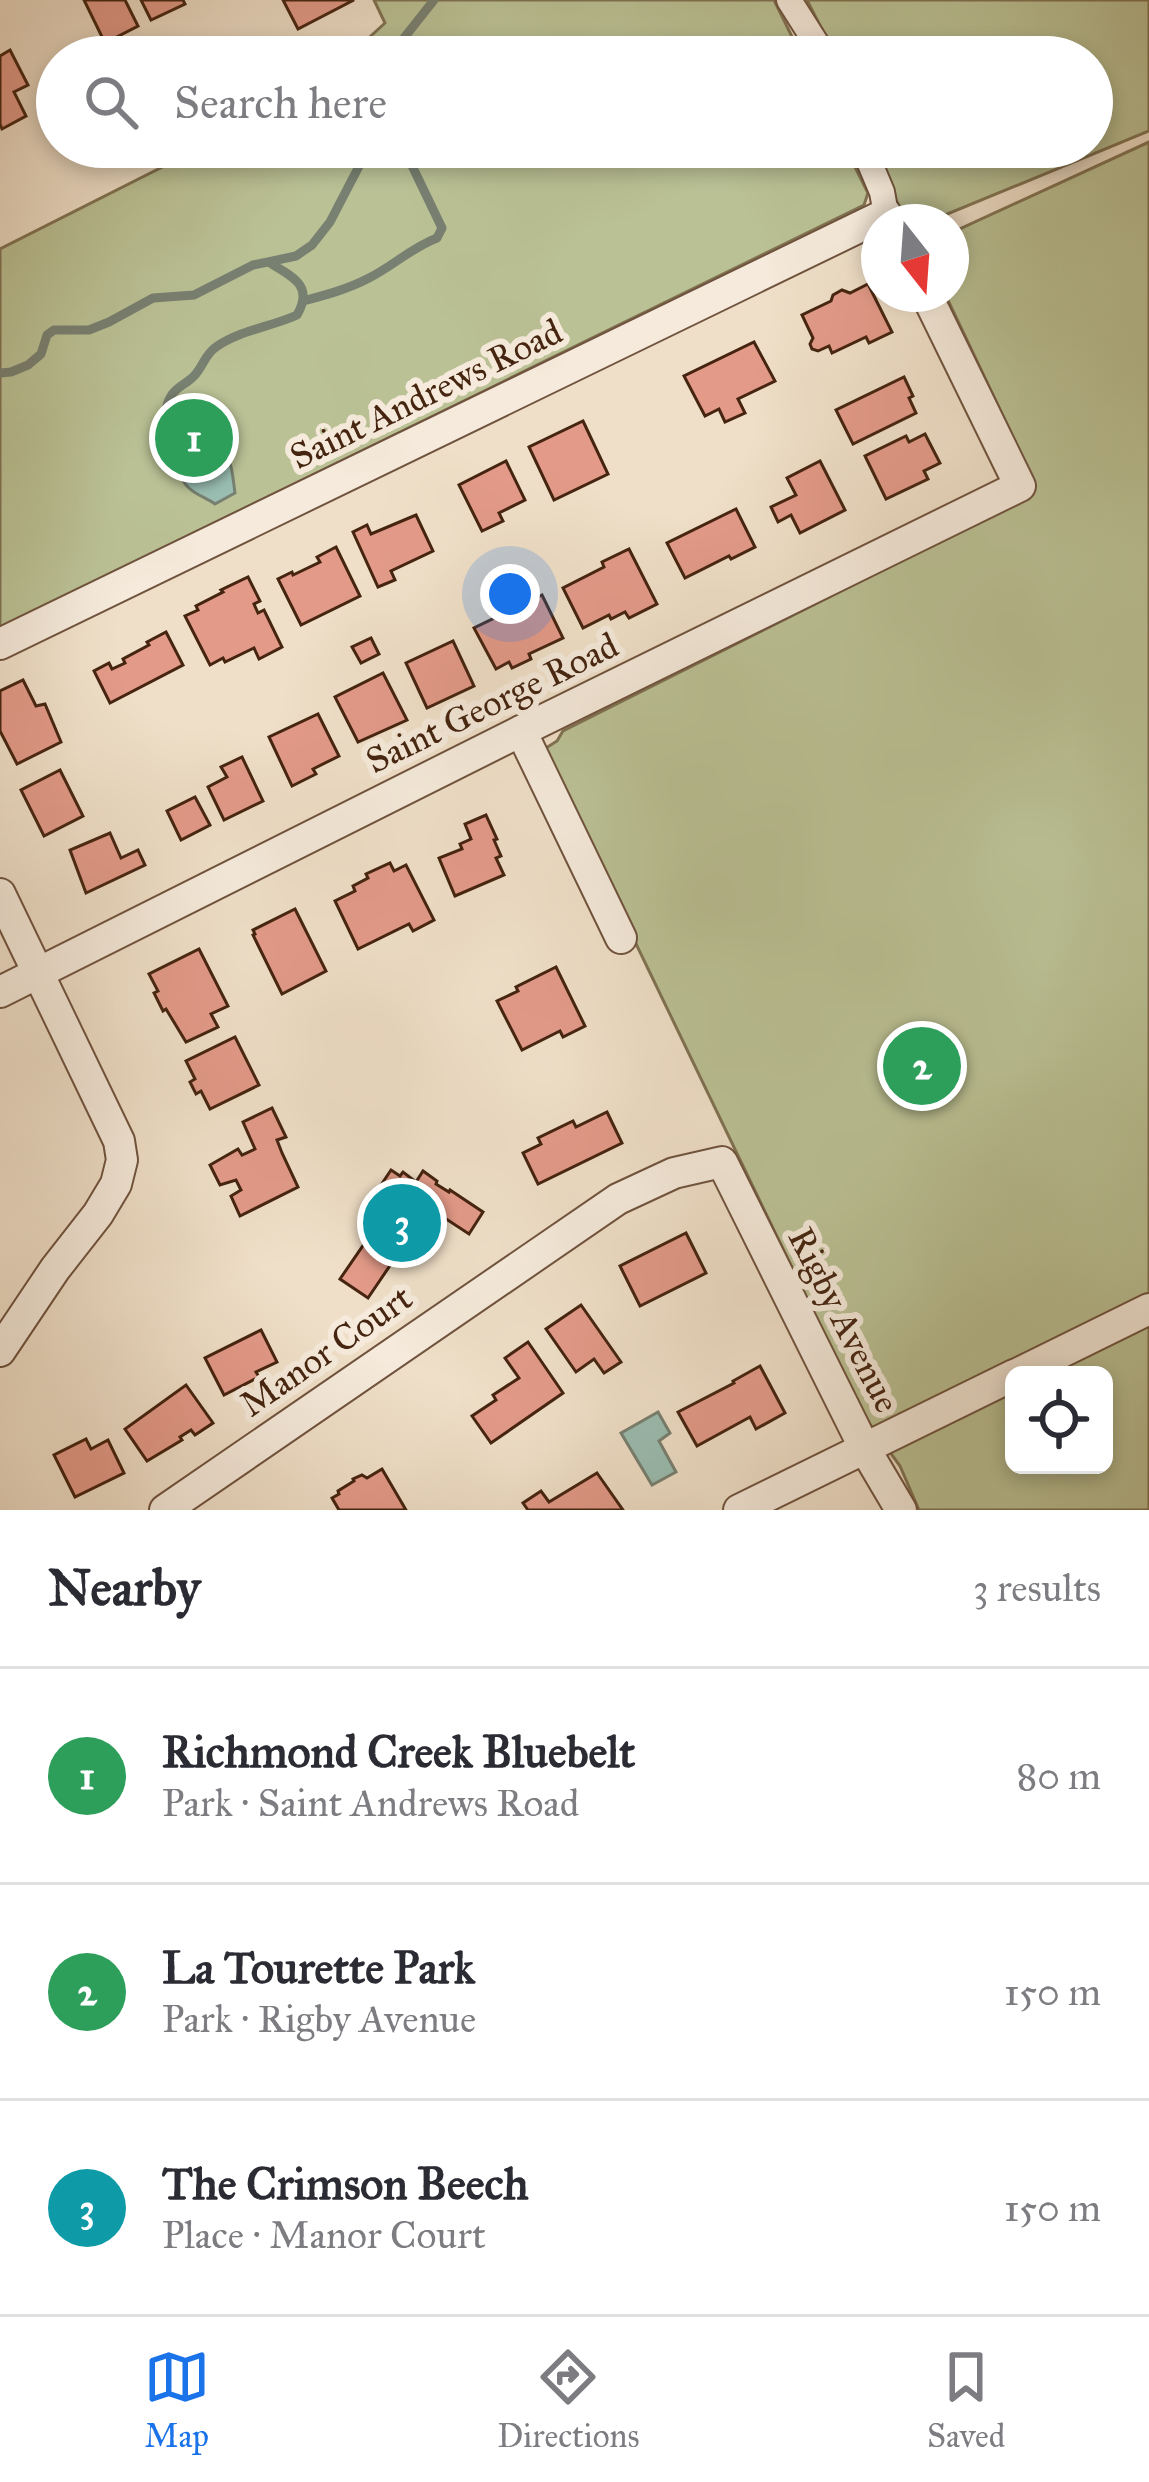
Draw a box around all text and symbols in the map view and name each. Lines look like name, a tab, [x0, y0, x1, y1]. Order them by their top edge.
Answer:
search box	[36, 36, 1113, 168]
icon: search	[78, 69, 144, 135]
text: Search here	[174, 75, 387, 130]
north arrow	[861, 204, 969, 312]
street label: Saint Andrews Road	[283, 309, 569, 479]
pin: 1	[155, 393, 233, 483]
your location	[480, 564, 540, 624]
street label: Saint George Road	[359, 623, 625, 783]
pin: 2	[883, 1021, 961, 1111]
pin: 3	[363, 1178, 441, 1268]
street label: Rigby Avenue	[779, 1220, 909, 1420]
street label: Manor Court	[232, 1276, 421, 1426]
map controls	[1005, 1366, 1113, 1474]
button: locate	[1005, 1366, 1113, 1474]
text: Nearby	[48, 1557, 200, 1619]
text: 3 results	[973, 1564, 1101, 1612]
text: Richmond Creek Bluebelt	[162, 1724, 635, 1779]
text: 1	[79, 1752, 95, 1800]
text: 80 m	[1016, 1752, 1101, 1800]
text: Park · Saint Andrews Road	[162, 1779, 579, 1827]
text: La Tourette Park	[162, 1940, 475, 1995]
text: 2	[77, 1968, 97, 2016]
text: 150 m	[1004, 1968, 1101, 2016]
text: Park · Rigby Avenue	[162, 1995, 476, 2043]
text: The Crimson Beech	[162, 2156, 529, 2211]
text: 3	[79, 2184, 95, 2232]
text: 150 m	[1004, 2184, 1101, 2232]
text: Place · Manor Court	[162, 2211, 486, 2259]
tab: Map	[144, 2344, 210, 2456]
tab: Directions	[497, 2344, 639, 2456]
tab: Saved	[927, 2344, 1005, 2456]

